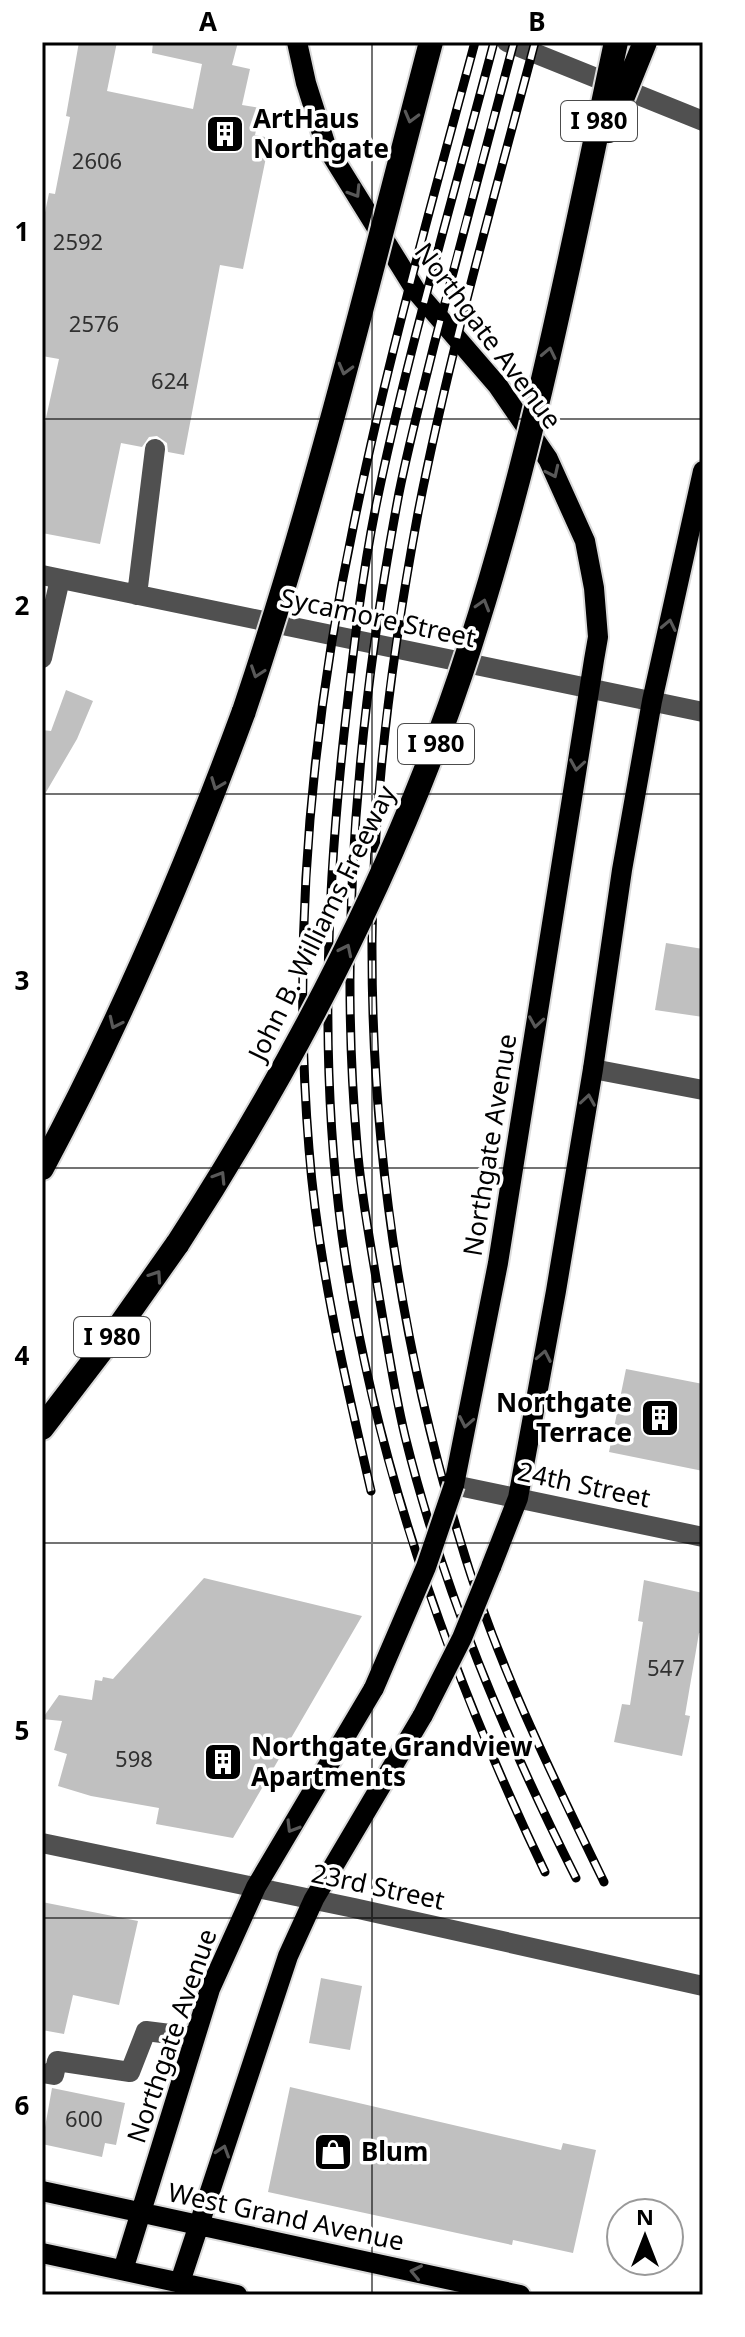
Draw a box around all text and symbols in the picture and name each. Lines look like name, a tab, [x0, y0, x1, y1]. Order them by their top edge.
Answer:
text: A	[199, 3, 217, 39]
text: B	[528, 3, 546, 39]
place label: ArtHaus Northgate	[253, 100, 389, 166]
road number: I 980	[561, 101, 637, 141]
one-way arrow	[404, 110, 421, 124]
building icon: ArtHaus Northgate	[204, 113, 246, 155]
house number: 2606	[72, 145, 122, 175]
one-way arrow	[345, 183, 360, 198]
text: 1	[15, 213, 29, 249]
house number: 2592	[53, 226, 103, 256]
street label: Northgate Avenue	[407, 235, 571, 436]
house number: 2576	[69, 308, 119, 338]
one-way arrow	[540, 347, 557, 361]
one-way arrow	[337, 361, 354, 375]
house number: 624	[151, 365, 189, 395]
one-way arrow	[543, 463, 559, 478]
street label: Sycamore Street	[277, 579, 479, 655]
text: 2	[15, 587, 30, 623]
one-way arrow	[474, 598, 490, 612]
one-way arrow	[660, 619, 677, 632]
one-way arrow	[250, 664, 266, 678]
road number: I 980	[398, 724, 474, 764]
one-way arrow	[569, 758, 586, 772]
one-way arrow	[210, 776, 226, 790]
street label: John B. Williams Freeway	[237, 778, 404, 1069]
one-way arrow	[336, 944, 352, 959]
text: 3	[15, 962, 29, 998]
one-way arrow	[109, 1015, 125, 1030]
one-way arrow	[528, 1015, 545, 1029]
street label: Northgate Avenue	[454, 1031, 524, 1258]
one-way arrow	[579, 1093, 596, 1107]
one-way arrow	[211, 1172, 226, 1186]
one-way arrow	[146, 1271, 161, 1285]
road number: I 980	[74, 1317, 150, 1357]
text: 4	[15, 1337, 30, 1373]
one-way arrow	[535, 1349, 552, 1363]
place label: Northgate Terrace	[496, 1384, 632, 1450]
building icon: Northgate Terrace	[639, 1397, 681, 1439]
one-way arrow	[458, 1414, 475, 1428]
street label: 24th Street	[515, 1452, 654, 1516]
house number: 547	[647, 1652, 685, 1682]
text: 5	[15, 1712, 29, 1748]
place label: Northgate Grandview Apartments	[251, 1728, 532, 1794]
building icon: Northgate Grandview Apartments	[202, 1741, 244, 1783]
house number: 598	[115, 1743, 153, 1773]
one-way arrow	[286, 1818, 301, 1833]
street label: 23rd Street	[308, 1854, 448, 1918]
street label: Northgate Avenue	[118, 1924, 225, 2148]
text: 6	[15, 2087, 30, 2123]
house number: 600	[65, 2103, 103, 2133]
shop icon: Blum	[312, 2131, 354, 2173]
place label: Blum	[361, 2133, 428, 2169]
one-way arrow	[213, 2145, 229, 2159]
street label: West Grand Avenue	[165, 2173, 408, 2259]
north arrow	[605, 2197, 685, 2277]
text: N	[636, 2201, 654, 2231]
one-way arrow	[410, 2264, 424, 2281]

